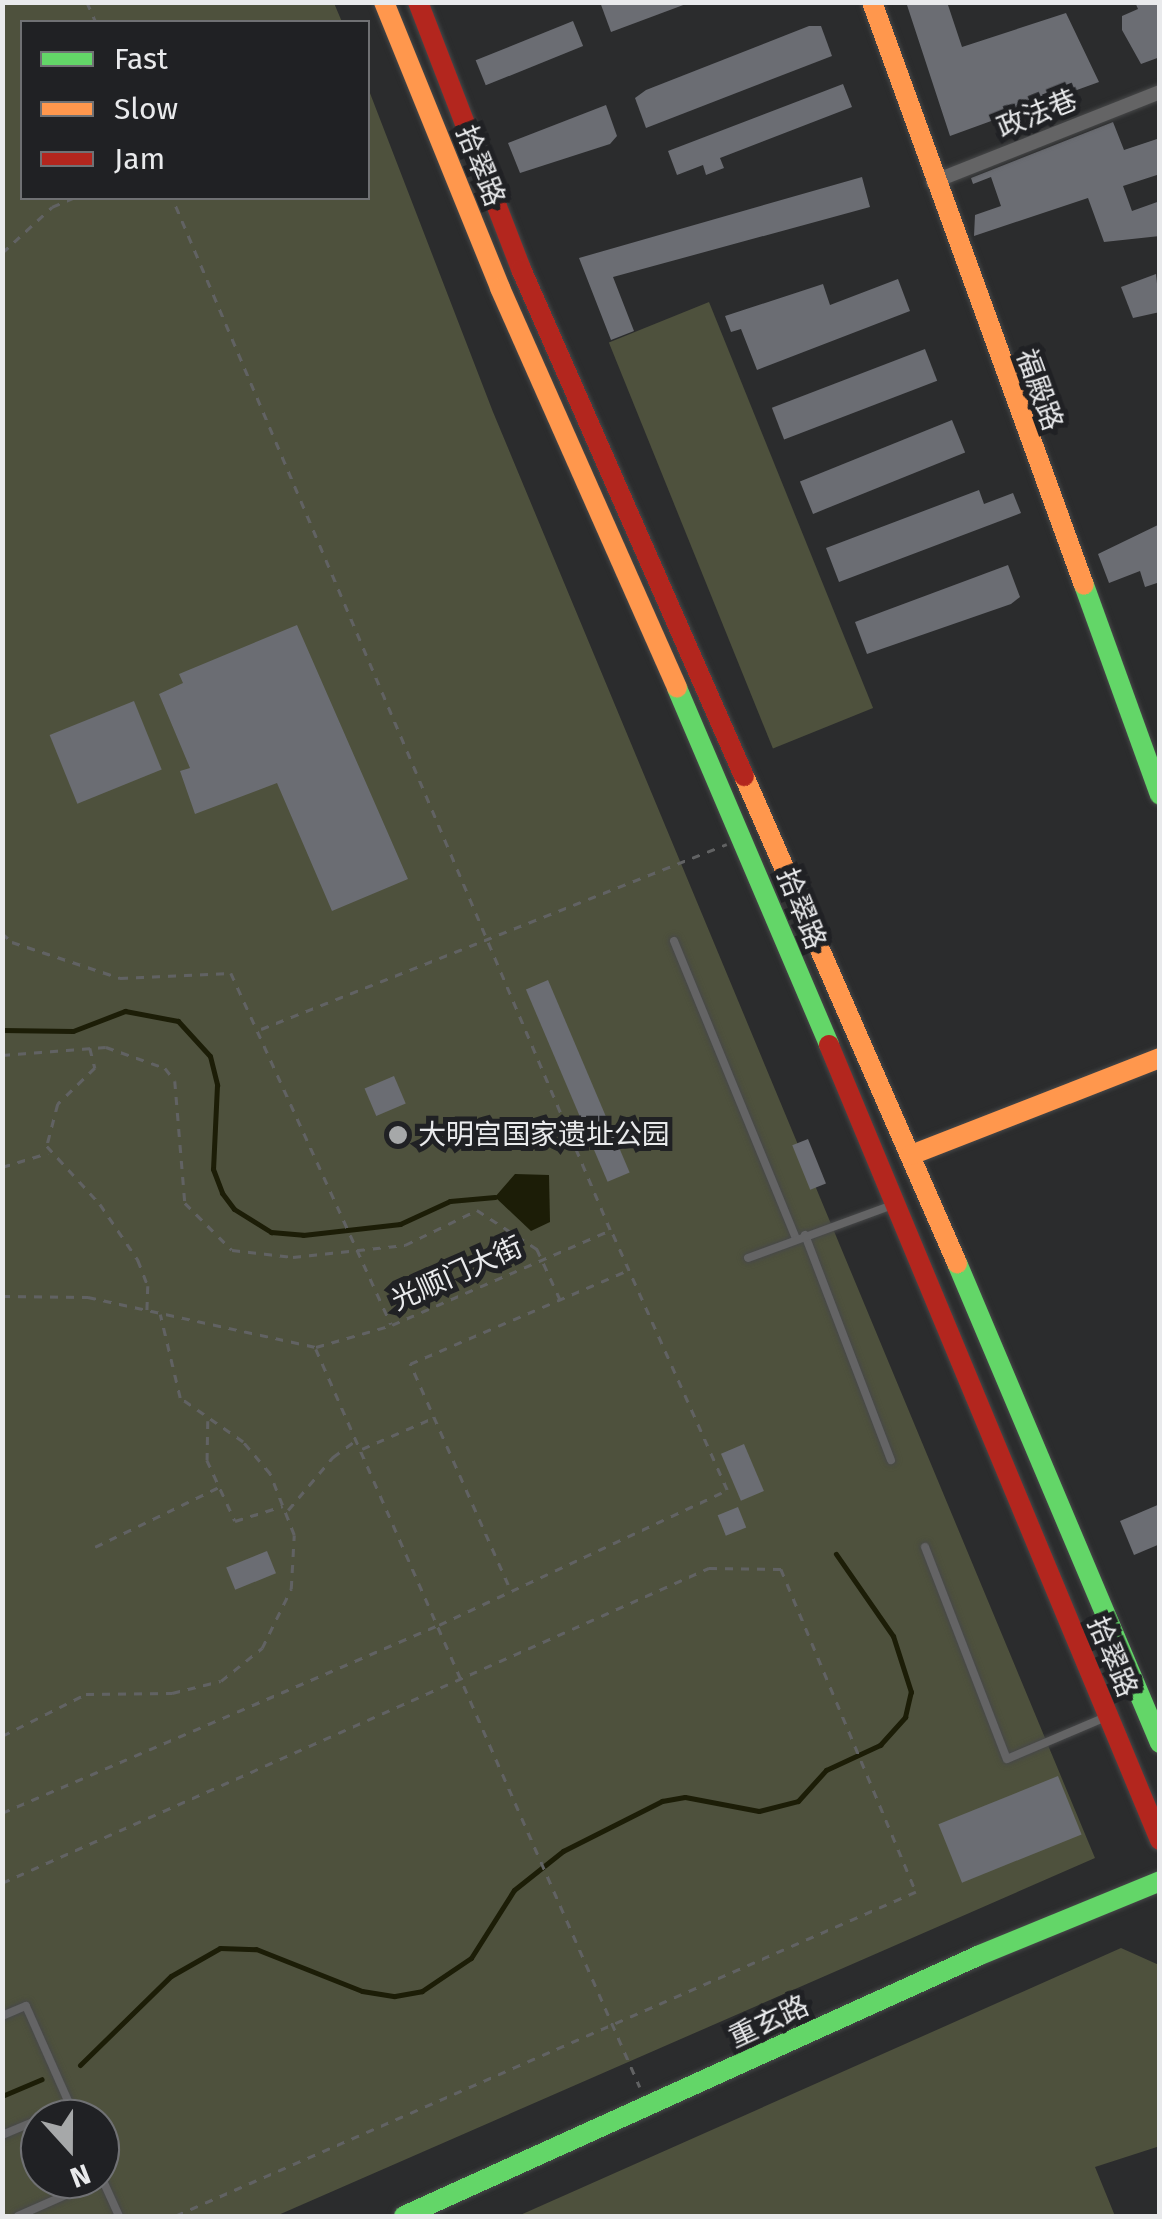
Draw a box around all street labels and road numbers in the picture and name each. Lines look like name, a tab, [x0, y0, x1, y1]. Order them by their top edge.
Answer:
street label: 政法巷	[992, 83, 1082, 145]
street label: 拾翠路	[449, 121, 511, 211]
street label: 福殿路	[1009, 345, 1069, 435]
street label: 拾翠路	[770, 864, 832, 954]
street label: 光顺门大街	[386, 1230, 528, 1318]
street label: 拾翠路	[1080, 1612, 1144, 1702]
street label: 重玄路	[724, 1989, 814, 2055]

